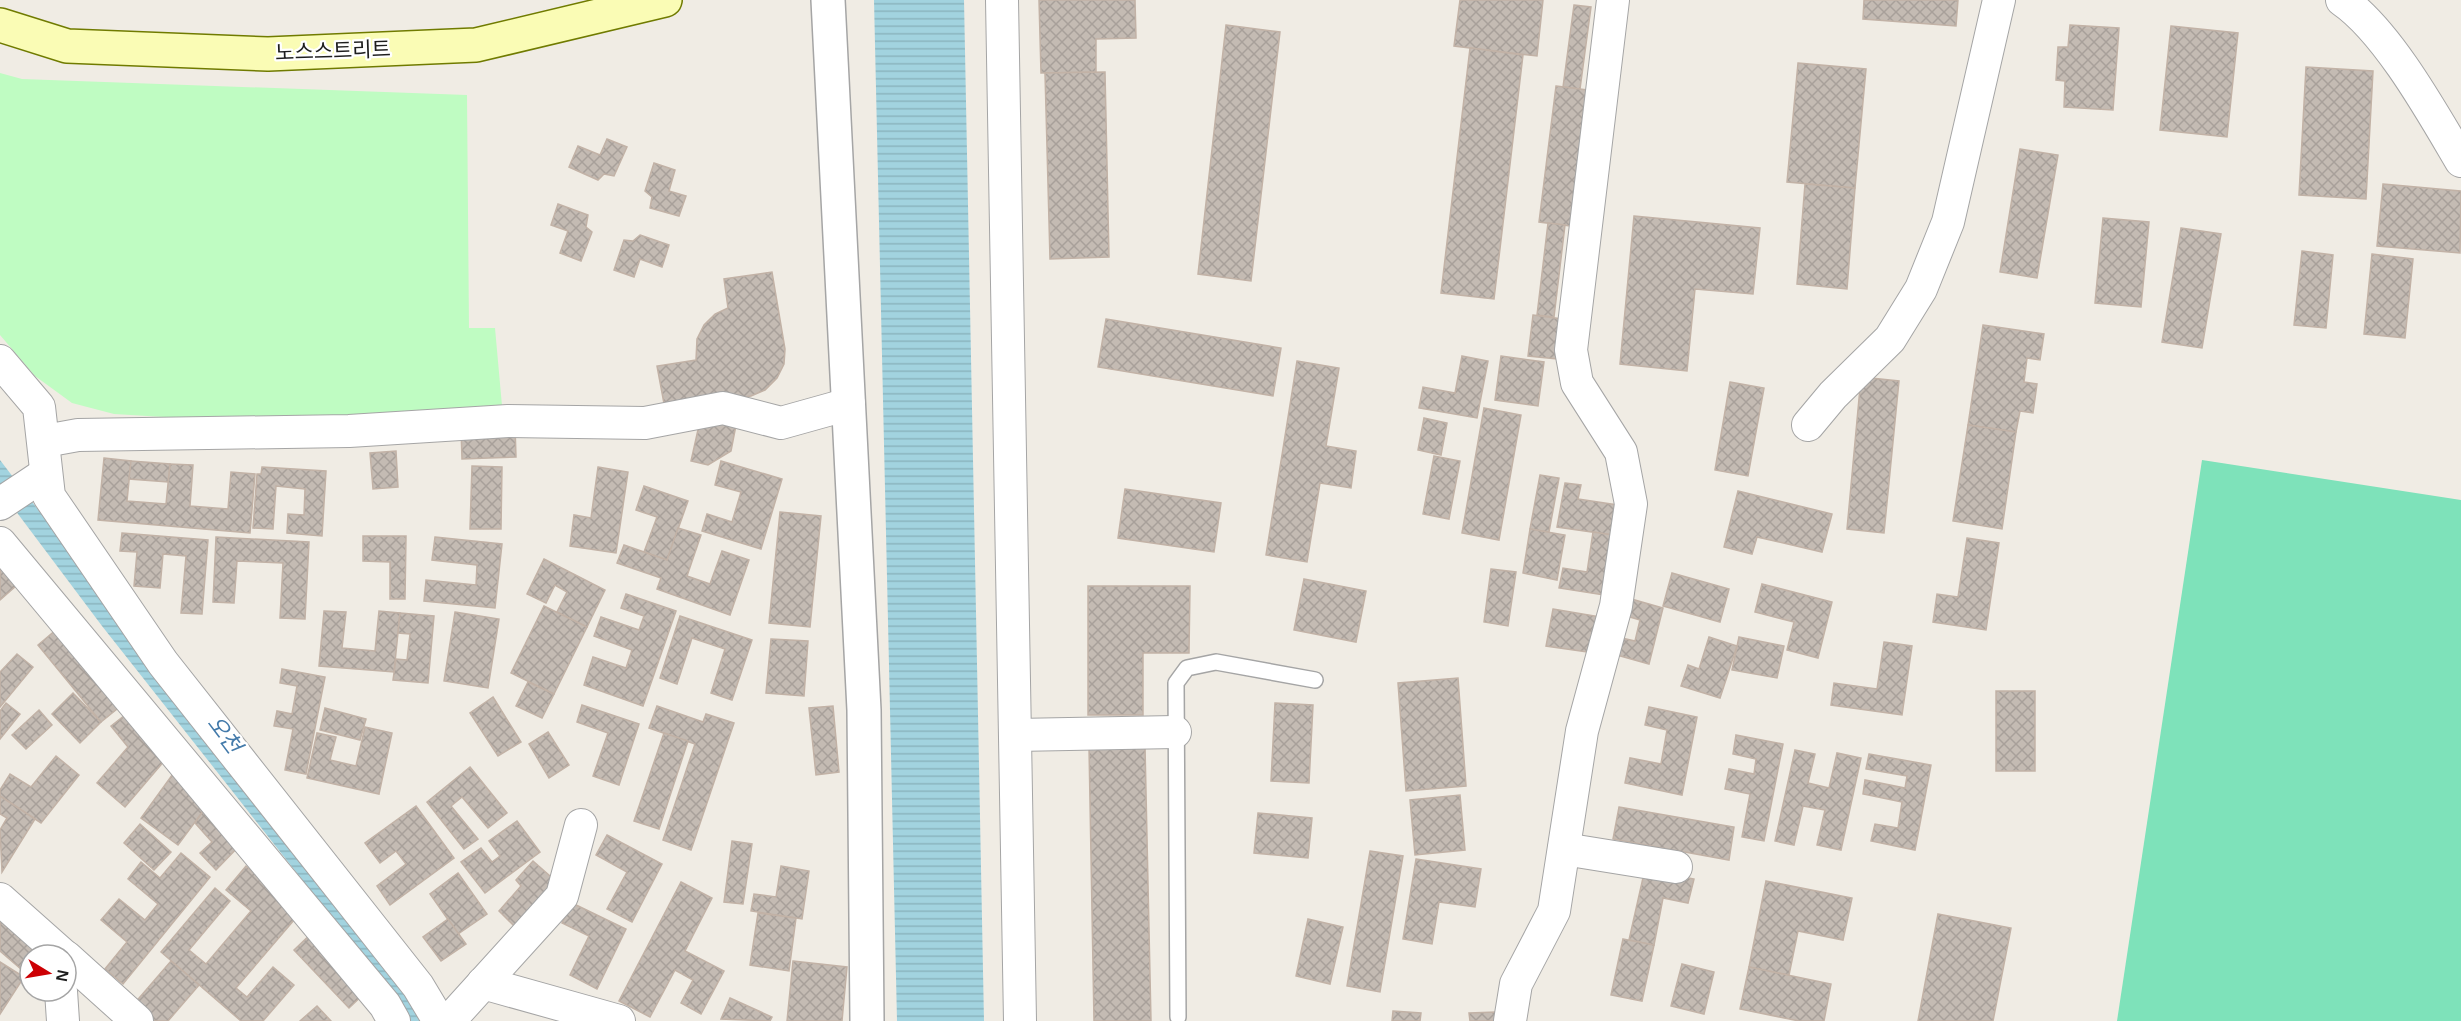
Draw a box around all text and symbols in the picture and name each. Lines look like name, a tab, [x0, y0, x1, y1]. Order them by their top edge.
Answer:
street label: 노스스트리트	[275, 37, 391, 64]
water label: 오천	[202, 711, 248, 760]
north arrow	[18, 943, 78, 1003]
text: N	[53, 968, 72, 983]

